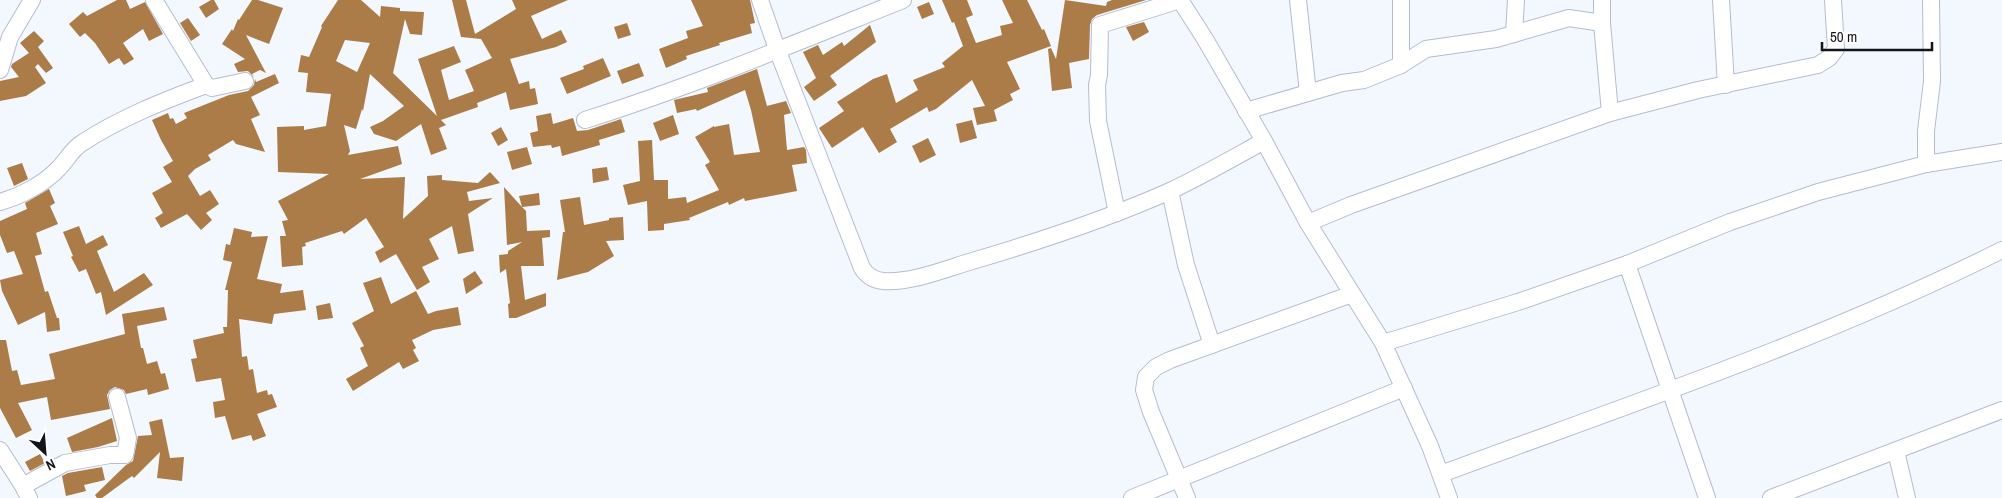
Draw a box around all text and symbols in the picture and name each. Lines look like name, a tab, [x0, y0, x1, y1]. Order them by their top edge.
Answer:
scale bar	[1822, 20, 1932, 52]
text: 50 m	[1830, 26, 1857, 47]
north arrow	[20, 428, 70, 478]
text: N	[43, 455, 58, 475]

